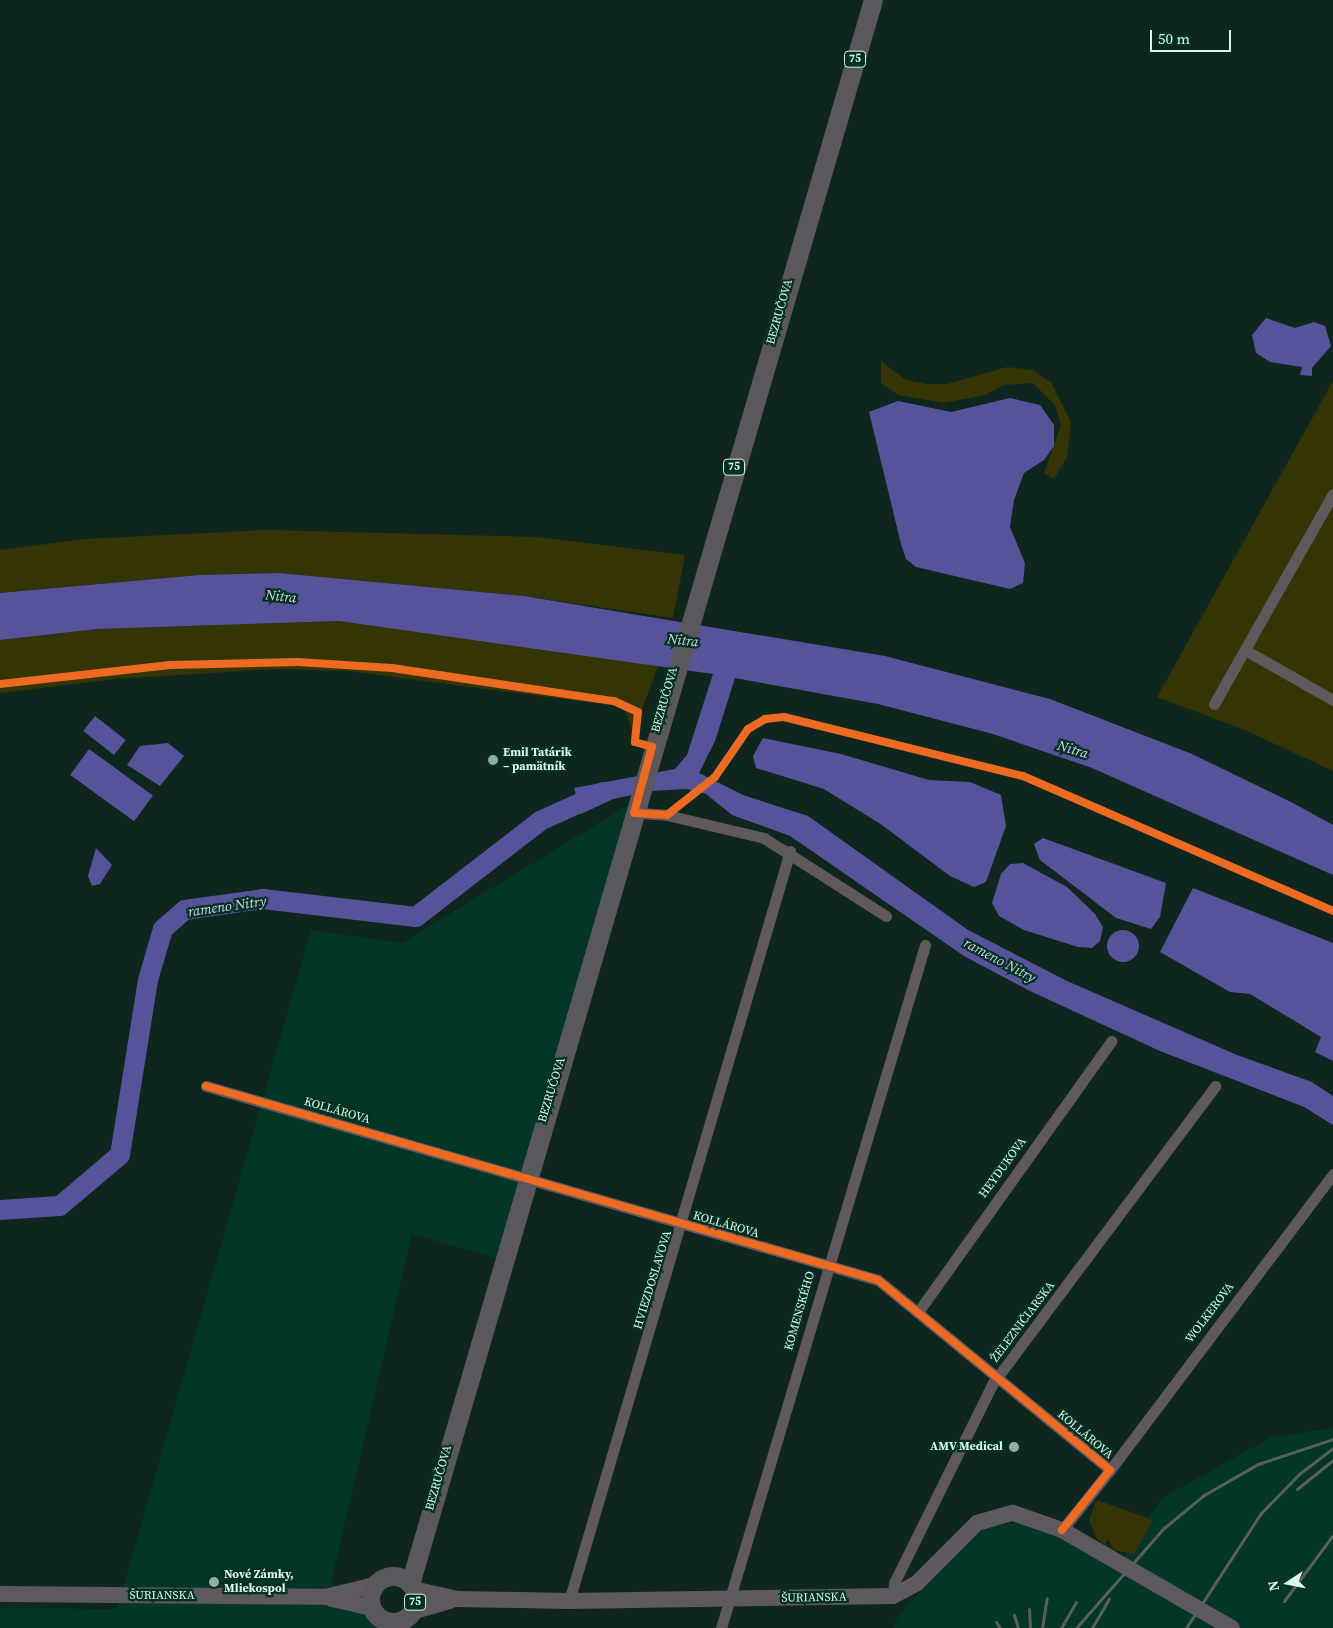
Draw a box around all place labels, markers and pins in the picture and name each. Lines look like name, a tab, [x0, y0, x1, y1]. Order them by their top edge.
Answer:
place label: Emil Tatárik – pamätník	[503, 746, 572, 774]
marker: Emil Tatárik – pamätník	[487, 754, 499, 766]
place label: AMV Medical	[930, 1440, 1003, 1454]
marker: AMV Medical	[1007, 1440, 1021, 1454]
place label: Nové Zámky, Mliekospol	[224, 1568, 294, 1596]
marker: Nové Zámky, Mliekospol	[208, 1576, 220, 1588]

